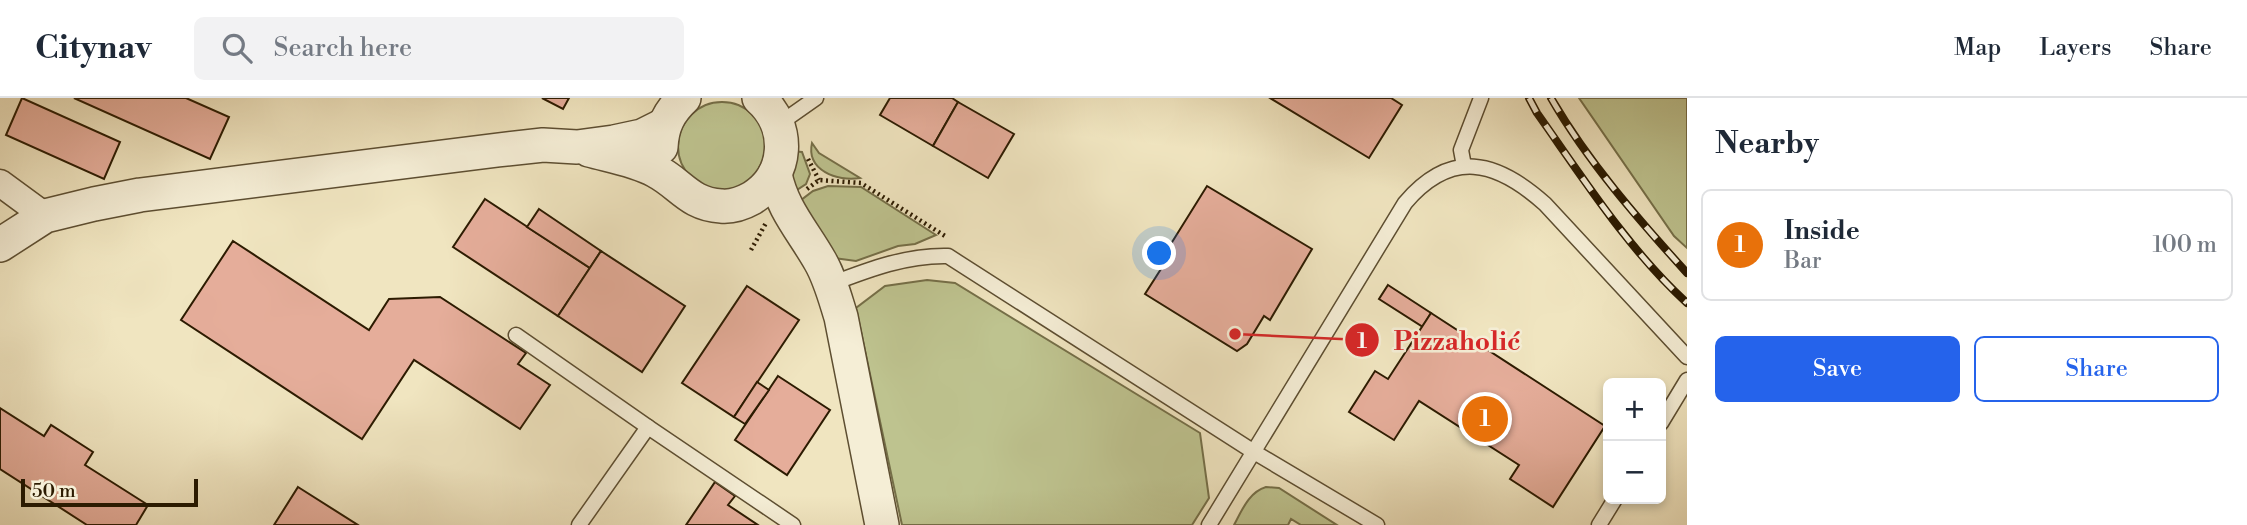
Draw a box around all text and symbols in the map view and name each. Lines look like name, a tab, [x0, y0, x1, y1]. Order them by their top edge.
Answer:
search box	[194, 17, 684, 80]
text: Citynav	[35, 28, 152, 69]
icon: search	[218, 29, 256, 67]
text: Search here	[274, 32, 412, 64]
text: Map	[1954, 33, 2001, 63]
text: Layers	[2039, 33, 2111, 63]
text: Share	[2149, 33, 2212, 63]
text: Nearby	[1715, 125, 1819, 163]
text: Inside	[1784, 215, 1860, 247]
text: 1	[1734, 231, 1746, 259]
text: 100 m	[2152, 231, 2217, 259]
your location	[1142, 236, 1176, 270]
text: Bar	[1784, 247, 1822, 275]
callout: Pizzaholić	[1345, 317, 1535, 364]
text: Pizzaholić	[1393, 326, 1521, 358]
text: 1	[1357, 329, 1367, 355]
button: Save	[1715, 336, 1960, 402]
button: Share	[1974, 336, 2219, 402]
map controls	[1603, 378, 1666, 504]
button: +	[1603, 378, 1666, 441]
pin: 1	[1462, 393, 1508, 445]
button: −	[1603, 441, 1666, 504]
scale bar	[21, 476, 198, 508]
text: 50 m	[32, 479, 76, 503]

